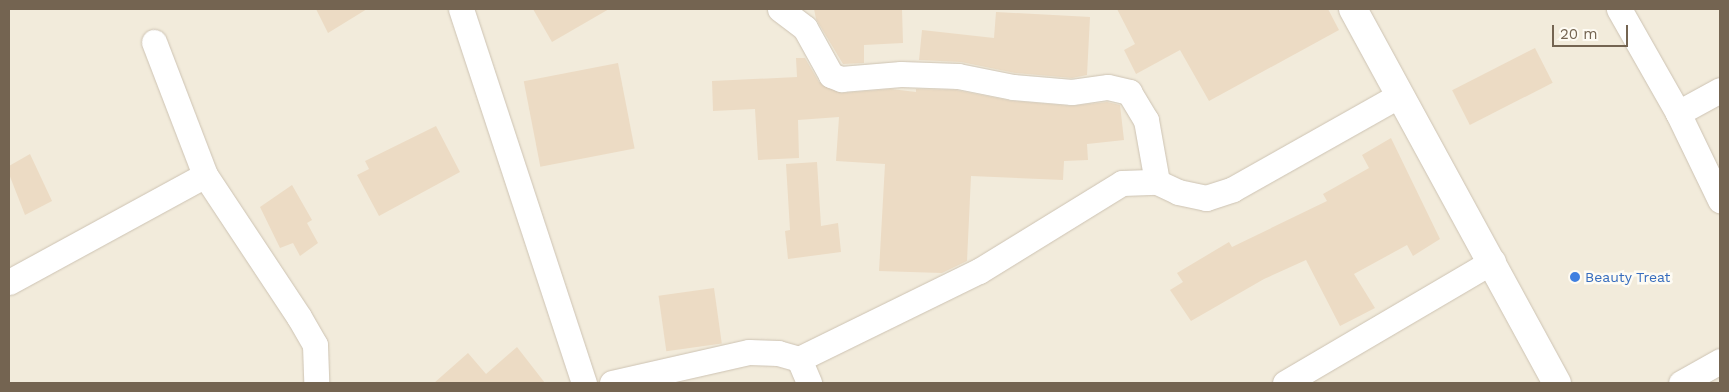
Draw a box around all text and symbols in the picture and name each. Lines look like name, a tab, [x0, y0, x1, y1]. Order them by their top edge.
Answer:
scale bar	[1554, 15, 1630, 47]
text: 20 m	[1560, 25, 1598, 43]
place label: Beauty Treat	[1585, 269, 1671, 285]
marker: Beauty Treat	[1569, 271, 1581, 283]

